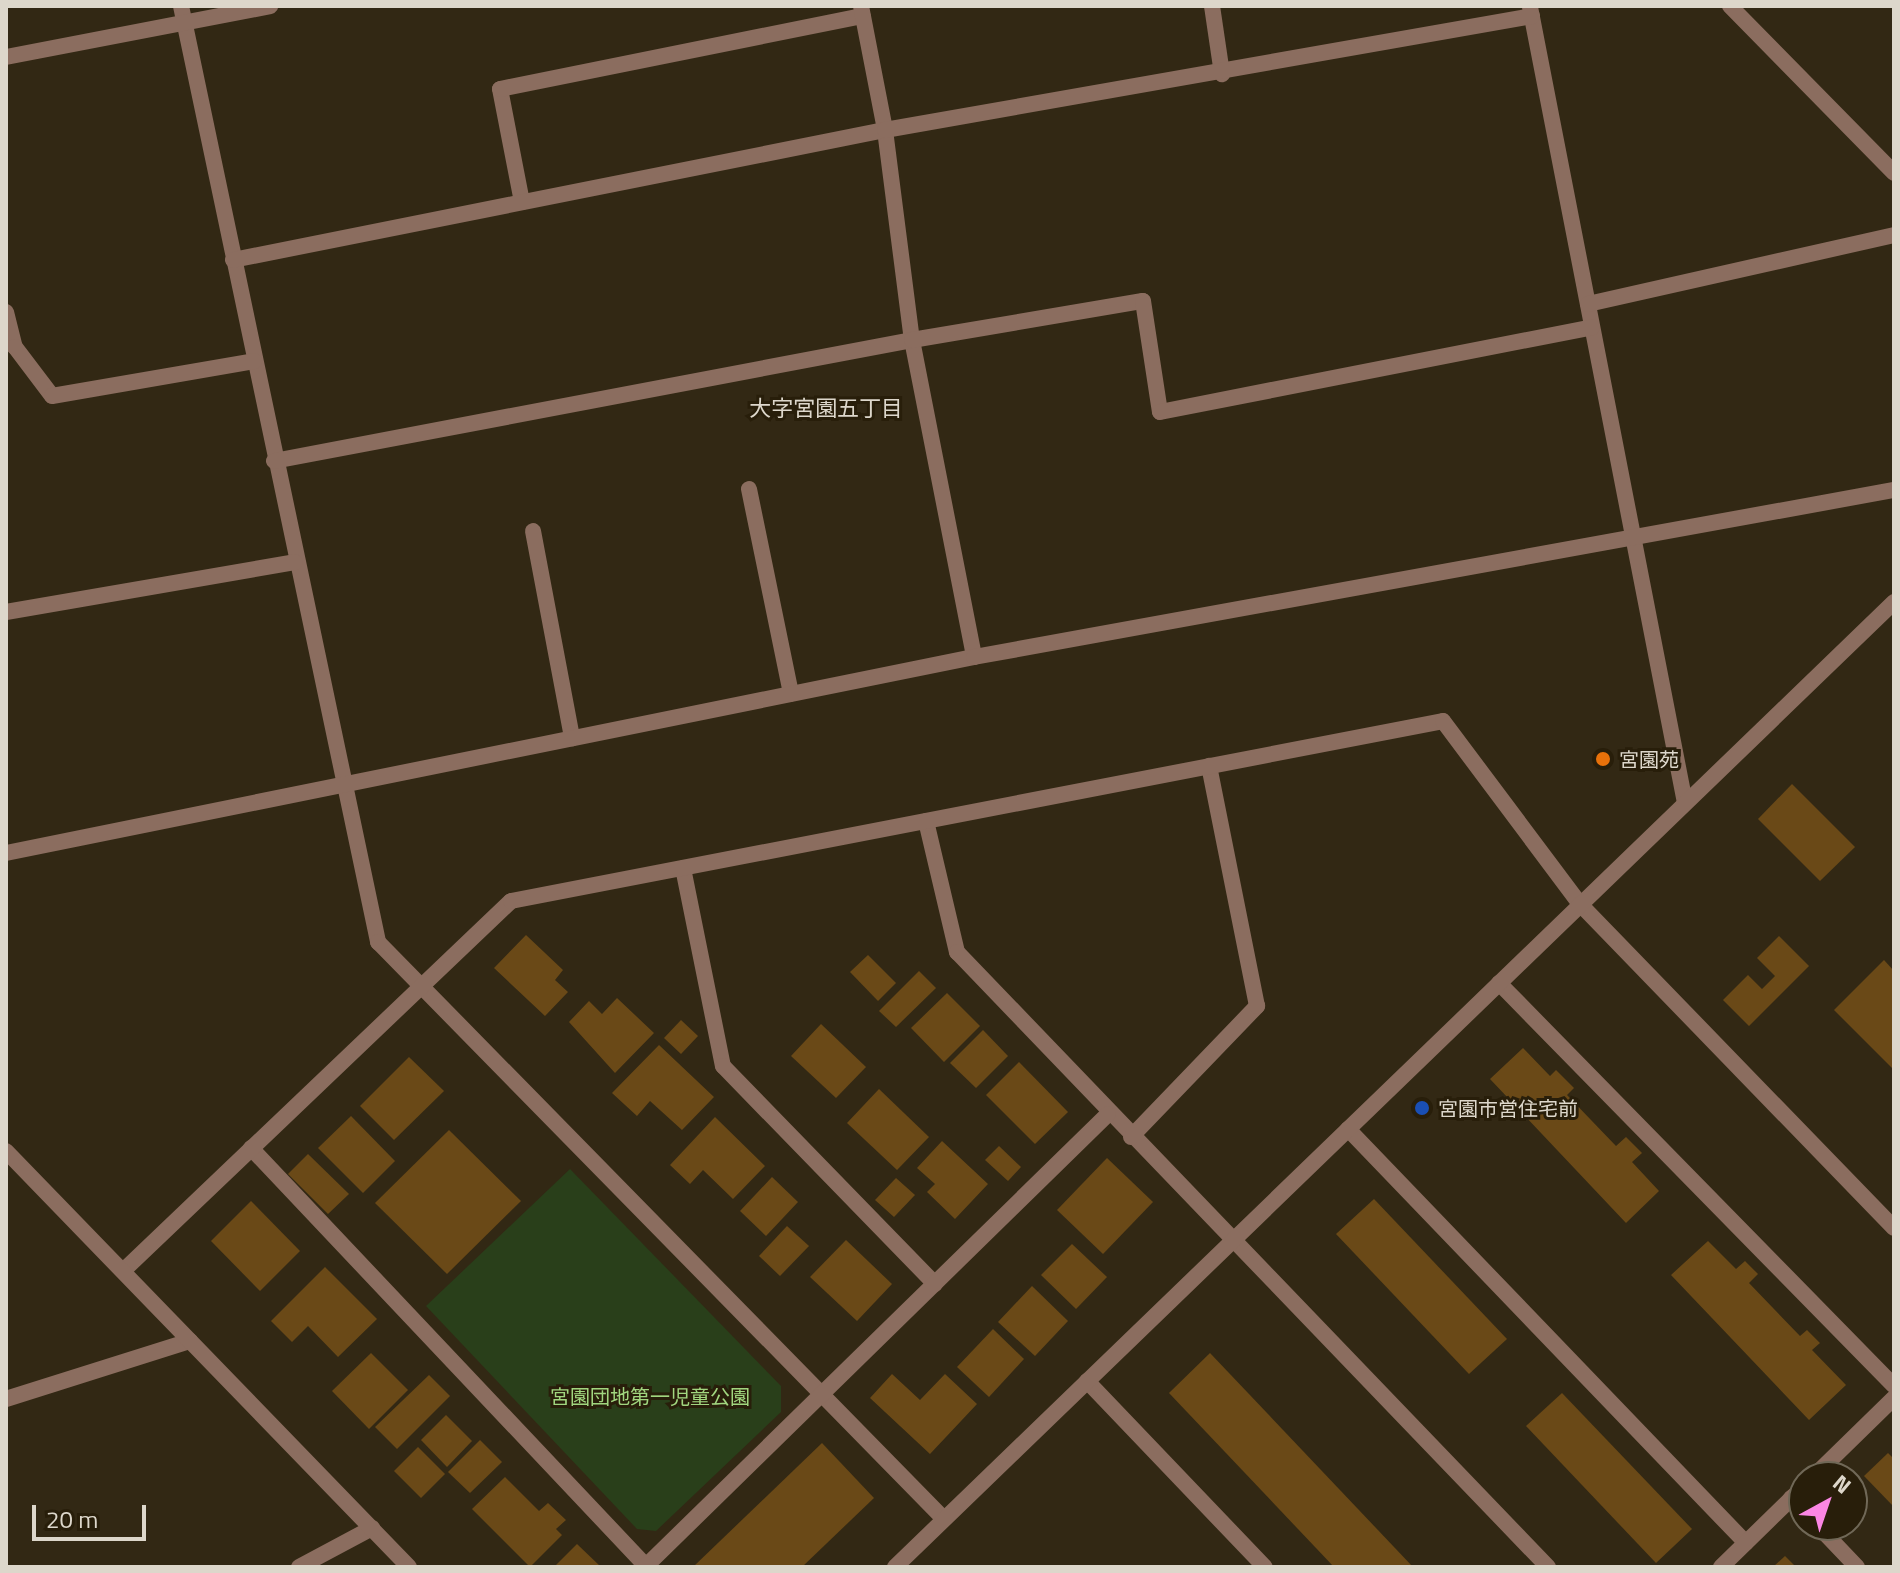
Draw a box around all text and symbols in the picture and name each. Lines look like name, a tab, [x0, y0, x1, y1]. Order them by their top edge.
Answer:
district label: 大字宮園五丁目	[749, 396, 903, 422]
place label: 宮園苑	[1619, 747, 1679, 771]
marker: 宮園苑	[1594, 750, 1612, 768]
place label: 宮園市営住宅前	[1438, 1096, 1578, 1120]
marker: 宮園市営住宅前	[1413, 1099, 1431, 1117]
park label: 宮園団地第一児童公園	[550, 1384, 750, 1408]
north arrow	[1788, 1461, 1868, 1541]
text: N	[1825, 1466, 1859, 1502]
scale bar	[36, 1489, 150, 1539]
text: 20 m	[46, 1501, 98, 1537]

